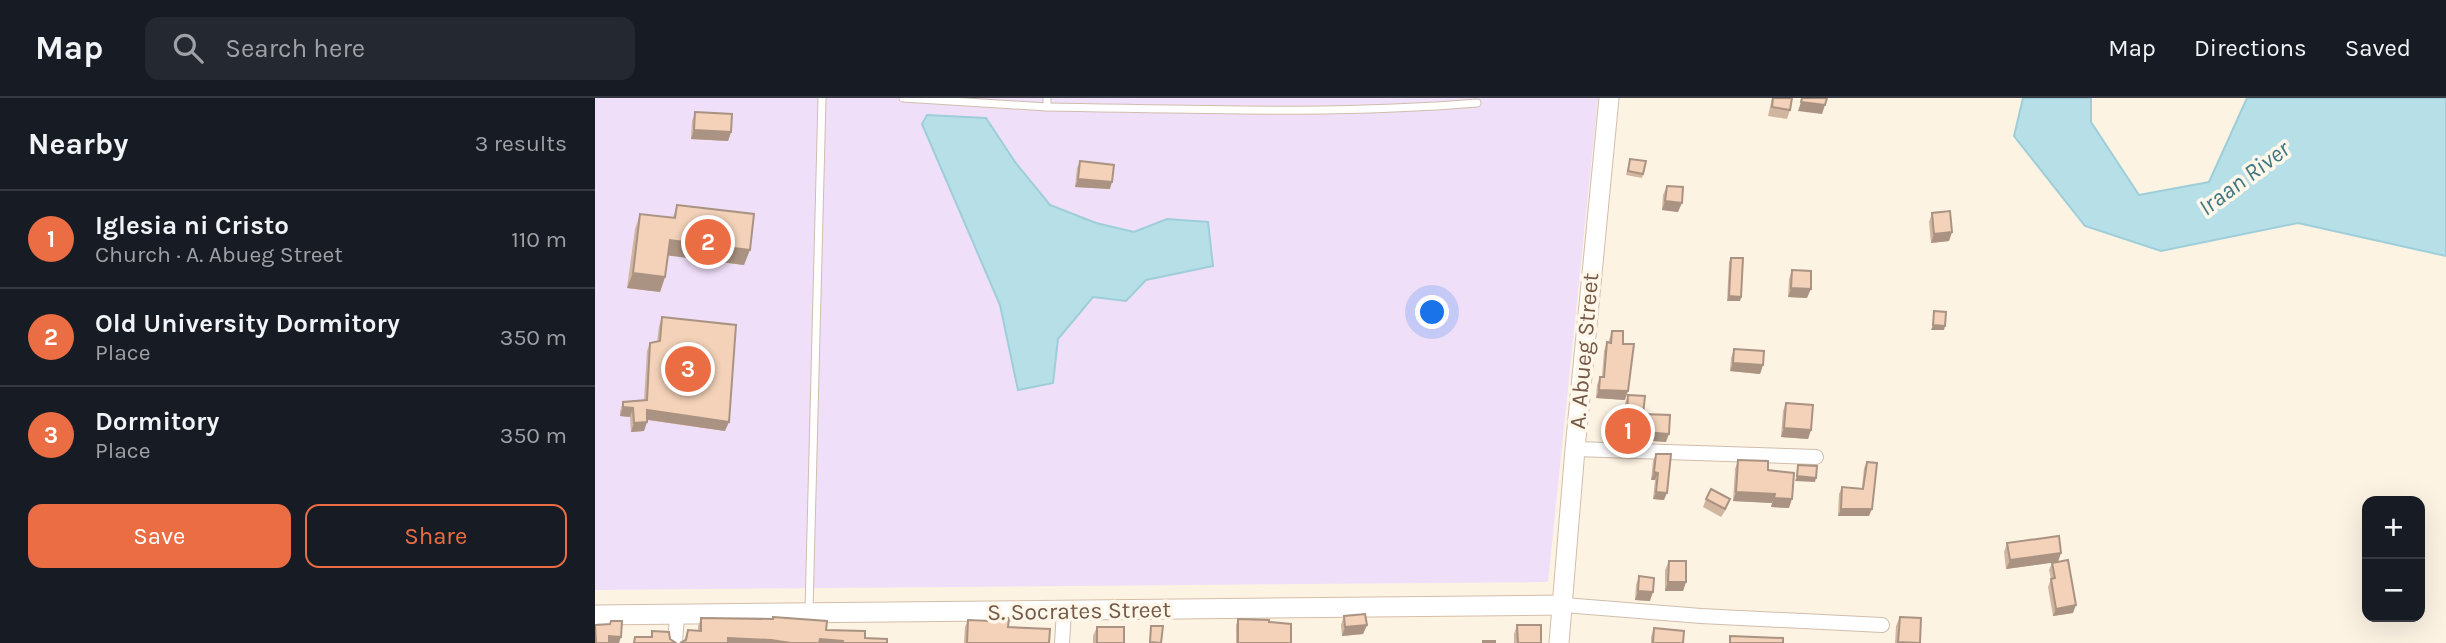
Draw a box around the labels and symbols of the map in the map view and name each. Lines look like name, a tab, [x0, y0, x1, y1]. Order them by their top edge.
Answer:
water label: Iraan River	[2193, 134, 2296, 221]
pin: 2	[685, 216, 731, 268]
street label: A. Abueg Street	[1564, 271, 1604, 430]
your location	[1415, 295, 1449, 329]
pin: 3	[665, 343, 711, 395]
pin: 1	[1605, 405, 1651, 457]
street label: S. Socrates Street	[987, 596, 1172, 626]

